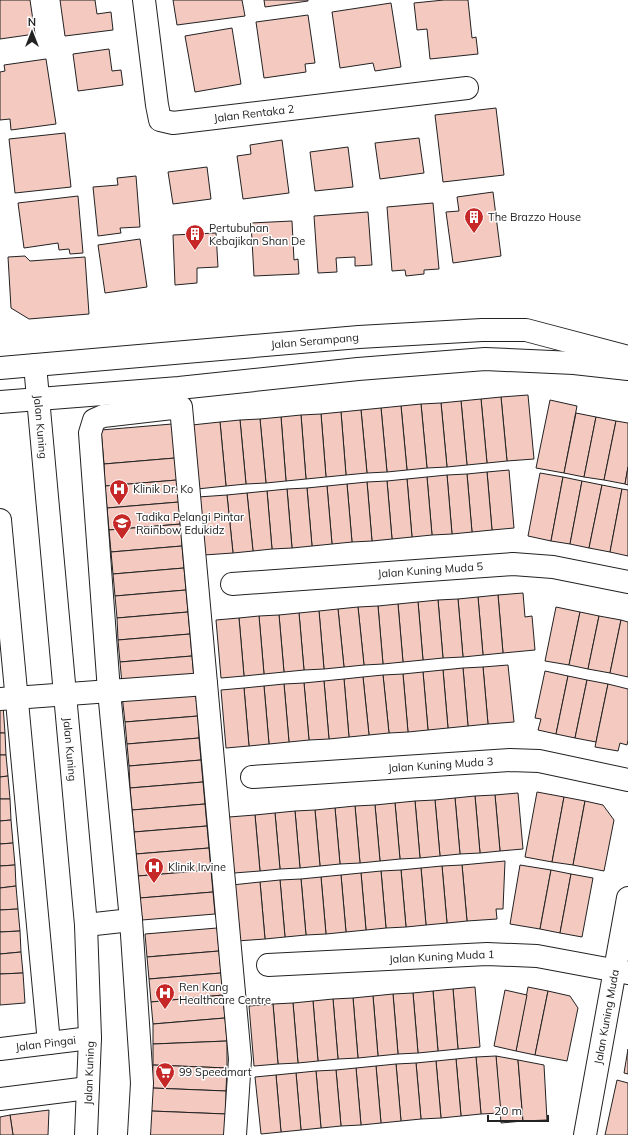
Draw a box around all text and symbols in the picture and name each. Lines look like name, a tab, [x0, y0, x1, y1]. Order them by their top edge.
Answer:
north arrow	[12, 12, 52, 52]
text: N	[28, 15, 36, 29]
street label: Jalan Rentaka 2	[213, 102, 295, 125]
building icon: The Brazzo House	[463, 206, 485, 234]
place label: The Brazzo House	[488, 210, 581, 224]
place label: Pertubuhan Kebajikan Shan De	[209, 221, 305, 248]
building icon: Pertubuhan Kebajikan Shan De	[184, 223, 206, 251]
street label: Jalan Serampang	[270, 330, 359, 352]
street label: Jalan Kuning	[31, 394, 51, 459]
hospital icon: Klinik Dr. Ko	[108, 478, 130, 506]
place label: Klinik Dr. Ko	[133, 482, 193, 496]
place label: Tadika Pelangi Pintar Rainbow Edukidz	[136, 510, 244, 537]
school or university icon: Tadika Pelangi Pintar Rainbow Edukidz	[111, 512, 133, 540]
street label: Jalan Kuning Muda 5	[377, 559, 484, 581]
street label: Jalan Kuning	[60, 717, 80, 782]
street label: Jalan Kuning Muda 3	[387, 754, 494, 775]
hospital icon: Klinik Irvine	[143, 856, 165, 884]
place label: Klinik Irvine	[168, 860, 226, 874]
street label: Jalan Kuning Muda 1	[389, 947, 495, 966]
street label: Jalan Kuning Muda	[591, 968, 622, 1065]
place label: Ren Kang Healthcare Centre	[179, 980, 271, 1007]
hospital icon: Ren Kang Healthcare Centre	[154, 982, 176, 1010]
street label: Jalan Pingai	[15, 1033, 77, 1054]
street label: Jalan Kuning	[81, 1041, 97, 1105]
supermarket icon: 99 Speedmart	[154, 1061, 176, 1089]
place label: 99 Speedmart	[179, 1065, 252, 1079]
scale bar	[488, 1097, 548, 1123]
text: 20 m	[494, 1103, 522, 1118]

